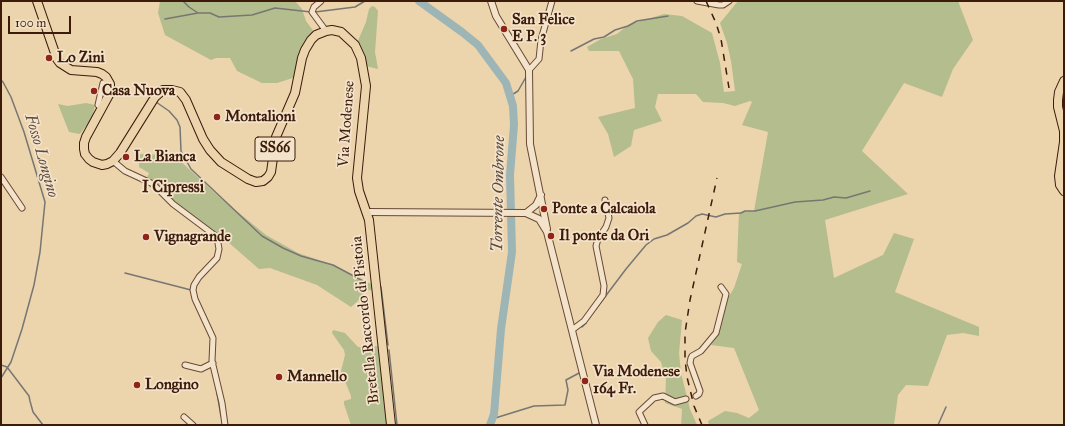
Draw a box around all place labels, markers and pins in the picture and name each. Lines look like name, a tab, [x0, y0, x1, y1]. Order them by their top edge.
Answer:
place label: San Felice E P. 3	[512, 11, 575, 46]
marker: San Felice E P. 3	[499, 24, 509, 34]
place label: Lo Zini	[57, 49, 105, 67]
marker: Lo Zini	[44, 53, 54, 63]
place label: Casa Nuova	[102, 82, 175, 100]
marker: Casa Nuova	[89, 86, 99, 96]
place label: Montalioni	[225, 108, 296, 126]
marker: Montalioni	[212, 112, 222, 122]
place label: La Bianca	[134, 148, 196, 166]
marker: La Bianca	[121, 152, 131, 162]
place label: Ponte a Calcaiola	[552, 200, 656, 218]
marker: Ponte a Calcaiola	[539, 204, 549, 214]
place label: Il ponte da Ori	[559, 227, 649, 245]
place label: Vignagrande	[154, 228, 231, 246]
marker: Il ponte da Ori	[546, 231, 556, 241]
marker: Vignagrande	[141, 232, 151, 242]
place label: Via Modenese 164 Fr.	[593, 363, 680, 398]
place label: Mannello	[287, 368, 347, 386]
marker: Mannello	[274, 372, 284, 382]
place label: Longino	[145, 376, 199, 394]
marker: Via Modenese 164 Fr.	[580, 376, 590, 386]
marker: Longino	[132, 380, 142, 390]

